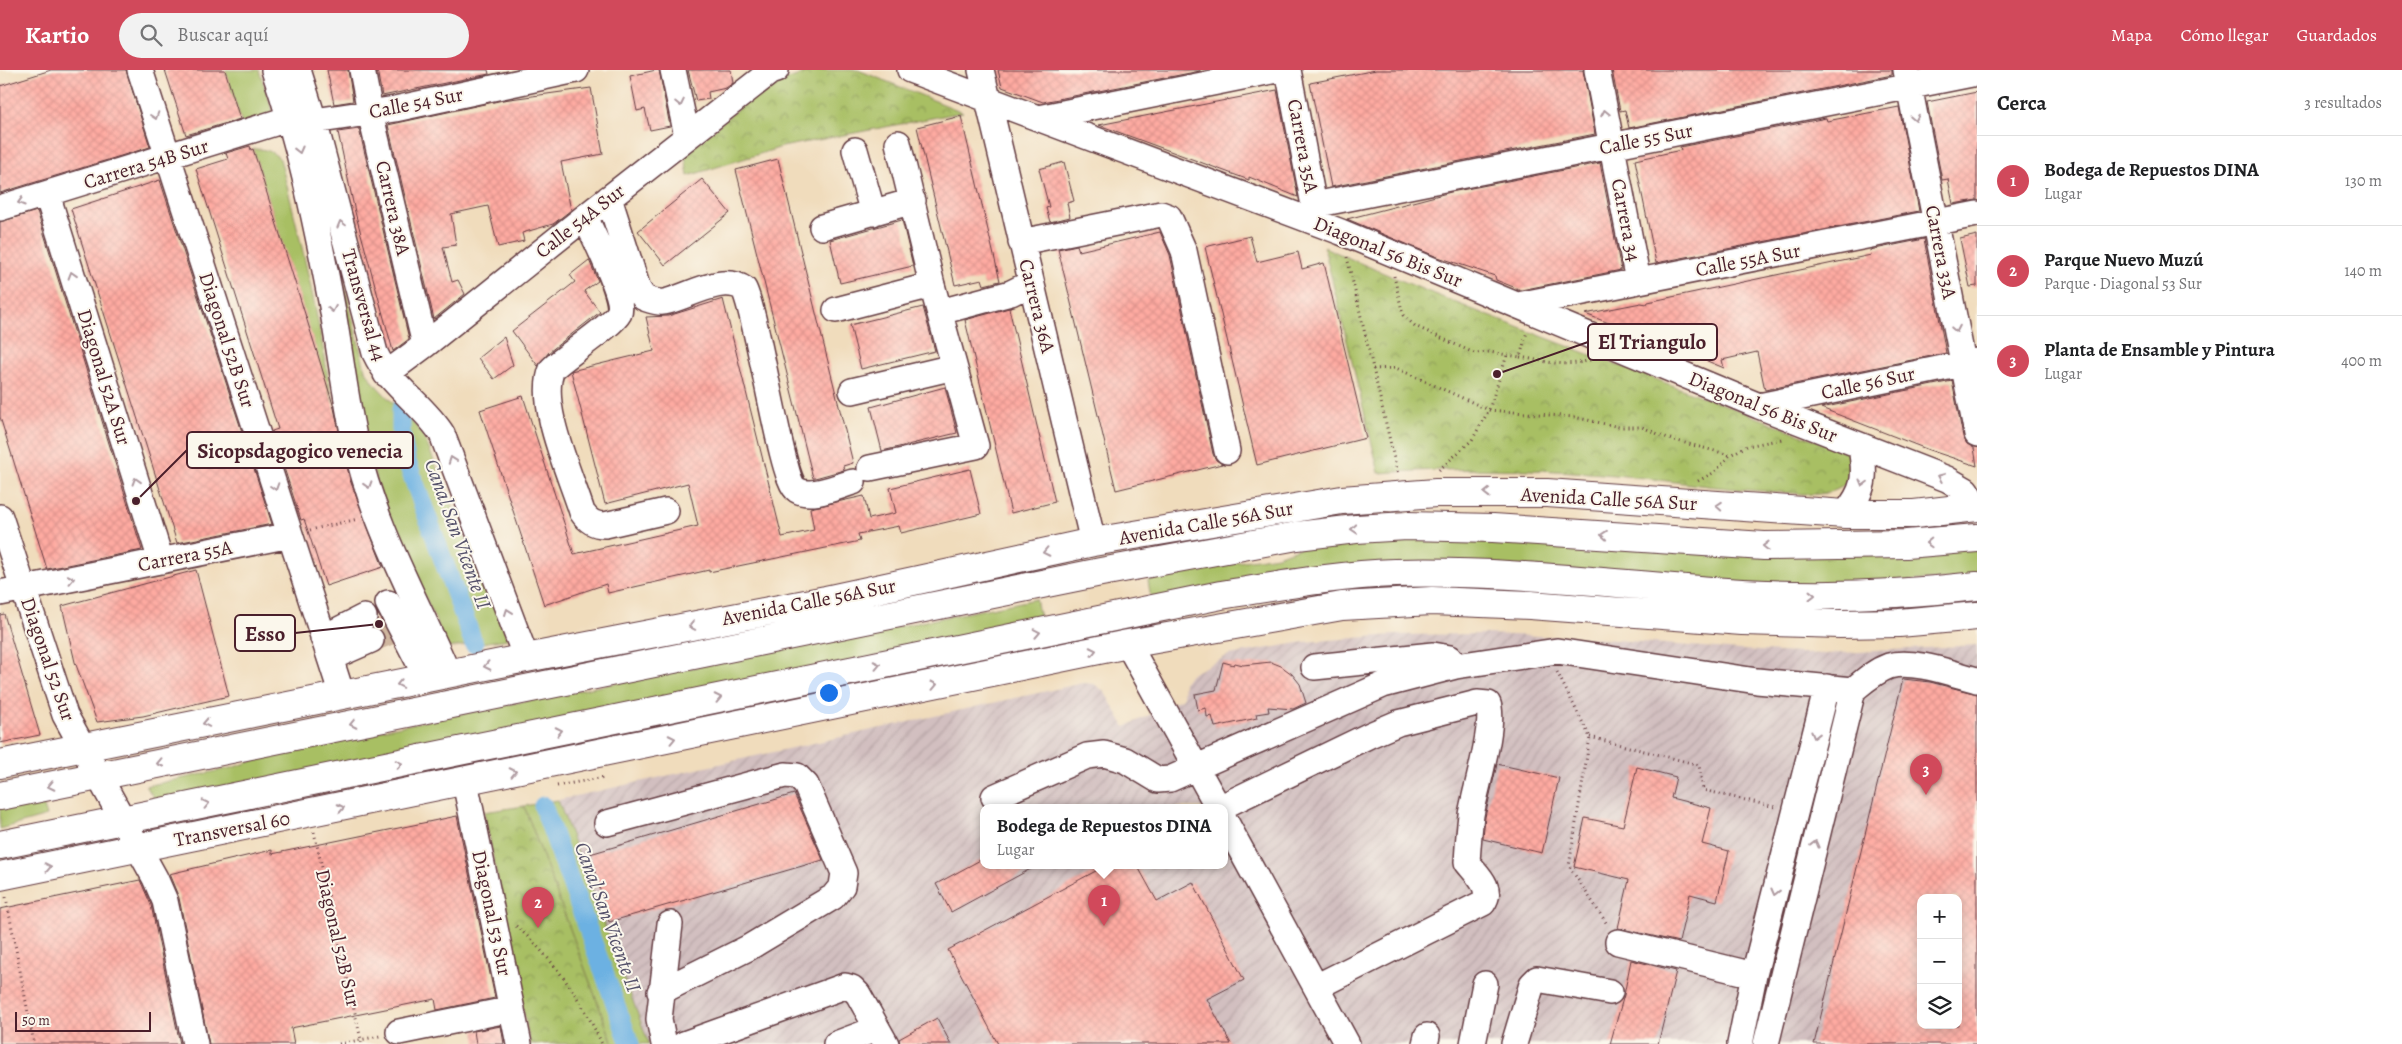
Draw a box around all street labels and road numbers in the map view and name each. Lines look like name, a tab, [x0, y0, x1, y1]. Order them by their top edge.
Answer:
street label: Calle 54 Sur	[367, 81, 466, 125]
street label: Carrera 35A	[1281, 97, 1325, 196]
street label: Calle 55 Sur	[1597, 117, 1695, 161]
street label: Carrera 54B Sur	[80, 132, 212, 196]
street label: Carrera 38A	[369, 158, 417, 258]
street label: Carrera 34	[1605, 176, 1647, 264]
street label: Calle 54A Sur	[530, 177, 631, 265]
street label: Carrera 33A	[1919, 203, 1963, 302]
street label: Diagonal 56 Bis Sur	[1310, 210, 1467, 294]
street label: Calle 55A Sur	[1693, 237, 1803, 283]
street label: Transversal 44	[335, 246, 393, 364]
street label: Carrera 36A	[1012, 256, 1062, 356]
street label: Diagonal 52B Sur	[192, 269, 262, 412]
street label: Diagonal 52A Sur	[70, 306, 138, 449]
street label: Calle 56 Sur	[1819, 360, 1918, 406]
street label: Diagonal 56 Bis Sur	[1685, 365, 1842, 449]
street label: Avenida Calle 56A Sur	[1519, 481, 1698, 517]
street label: Avenida Calle 56A Sur	[1116, 494, 1296, 552]
street label: Carrera 55A	[136, 534, 235, 578]
street label: Avenida Calle 56A Sur	[719, 572, 899, 632]
street label: Diagonal 52 Sur	[14, 593, 82, 725]
street label: Transversal 60	[172, 805, 292, 853]
street label: Diagonal 53 Sur	[465, 848, 519, 979]
street label: Diagonal 52B Sur	[309, 866, 367, 1010]

